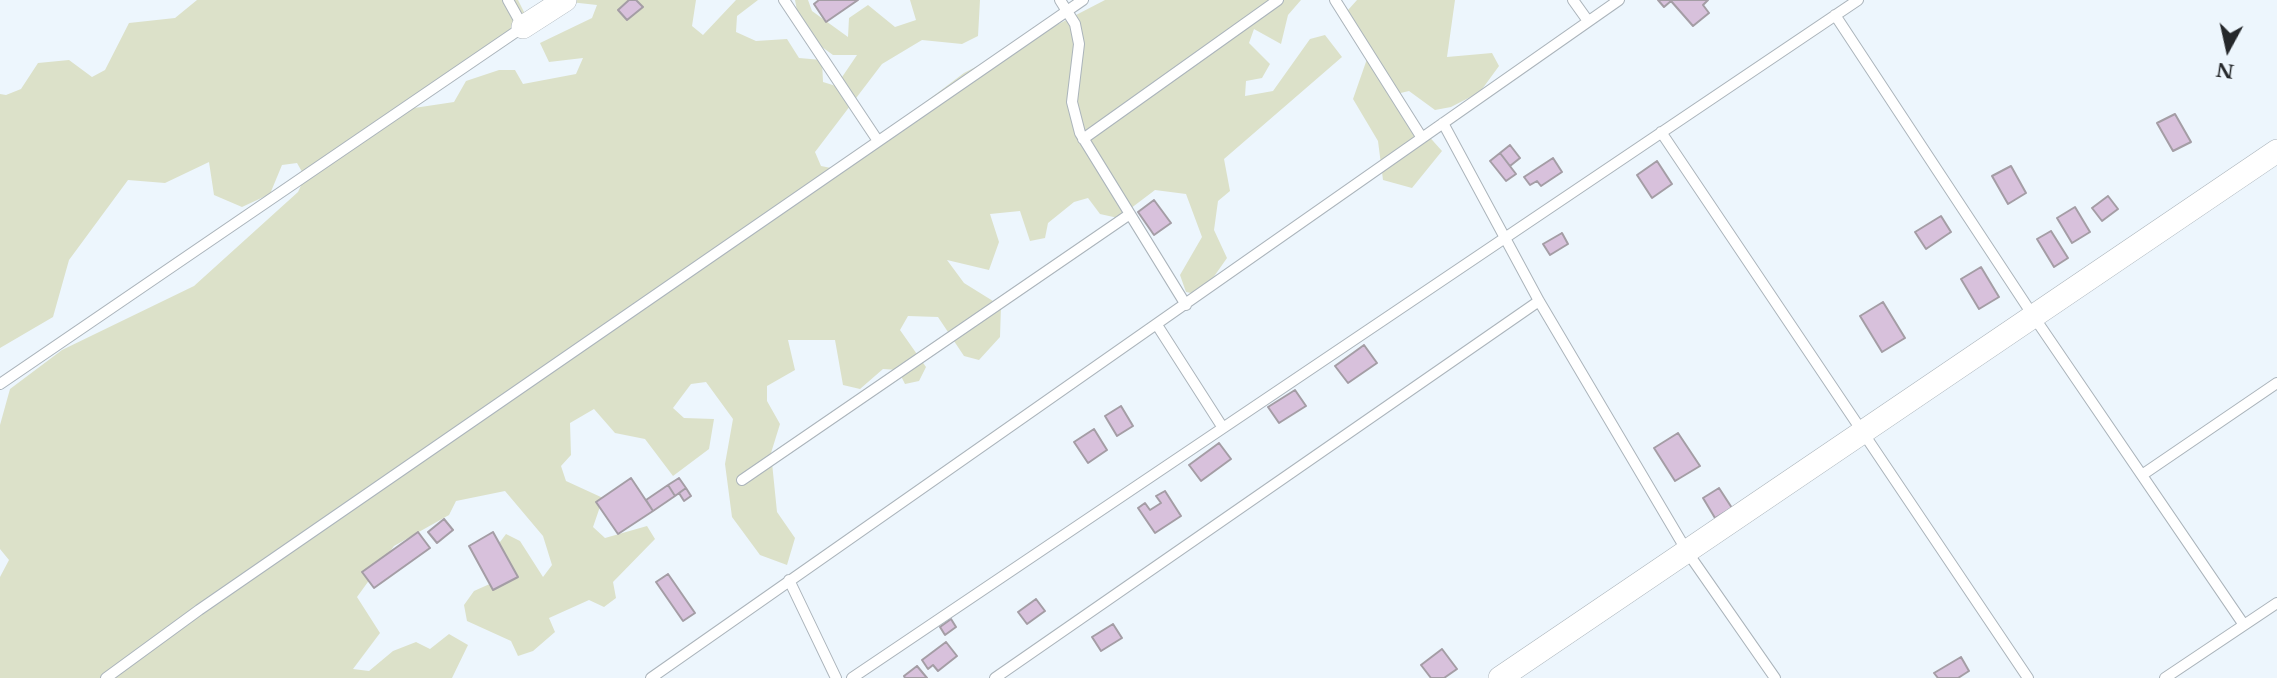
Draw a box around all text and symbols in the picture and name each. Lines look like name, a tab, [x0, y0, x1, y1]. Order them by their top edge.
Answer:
north arrow	[2193, 14, 2263, 84]
text: N	[2215, 58, 2235, 83]

